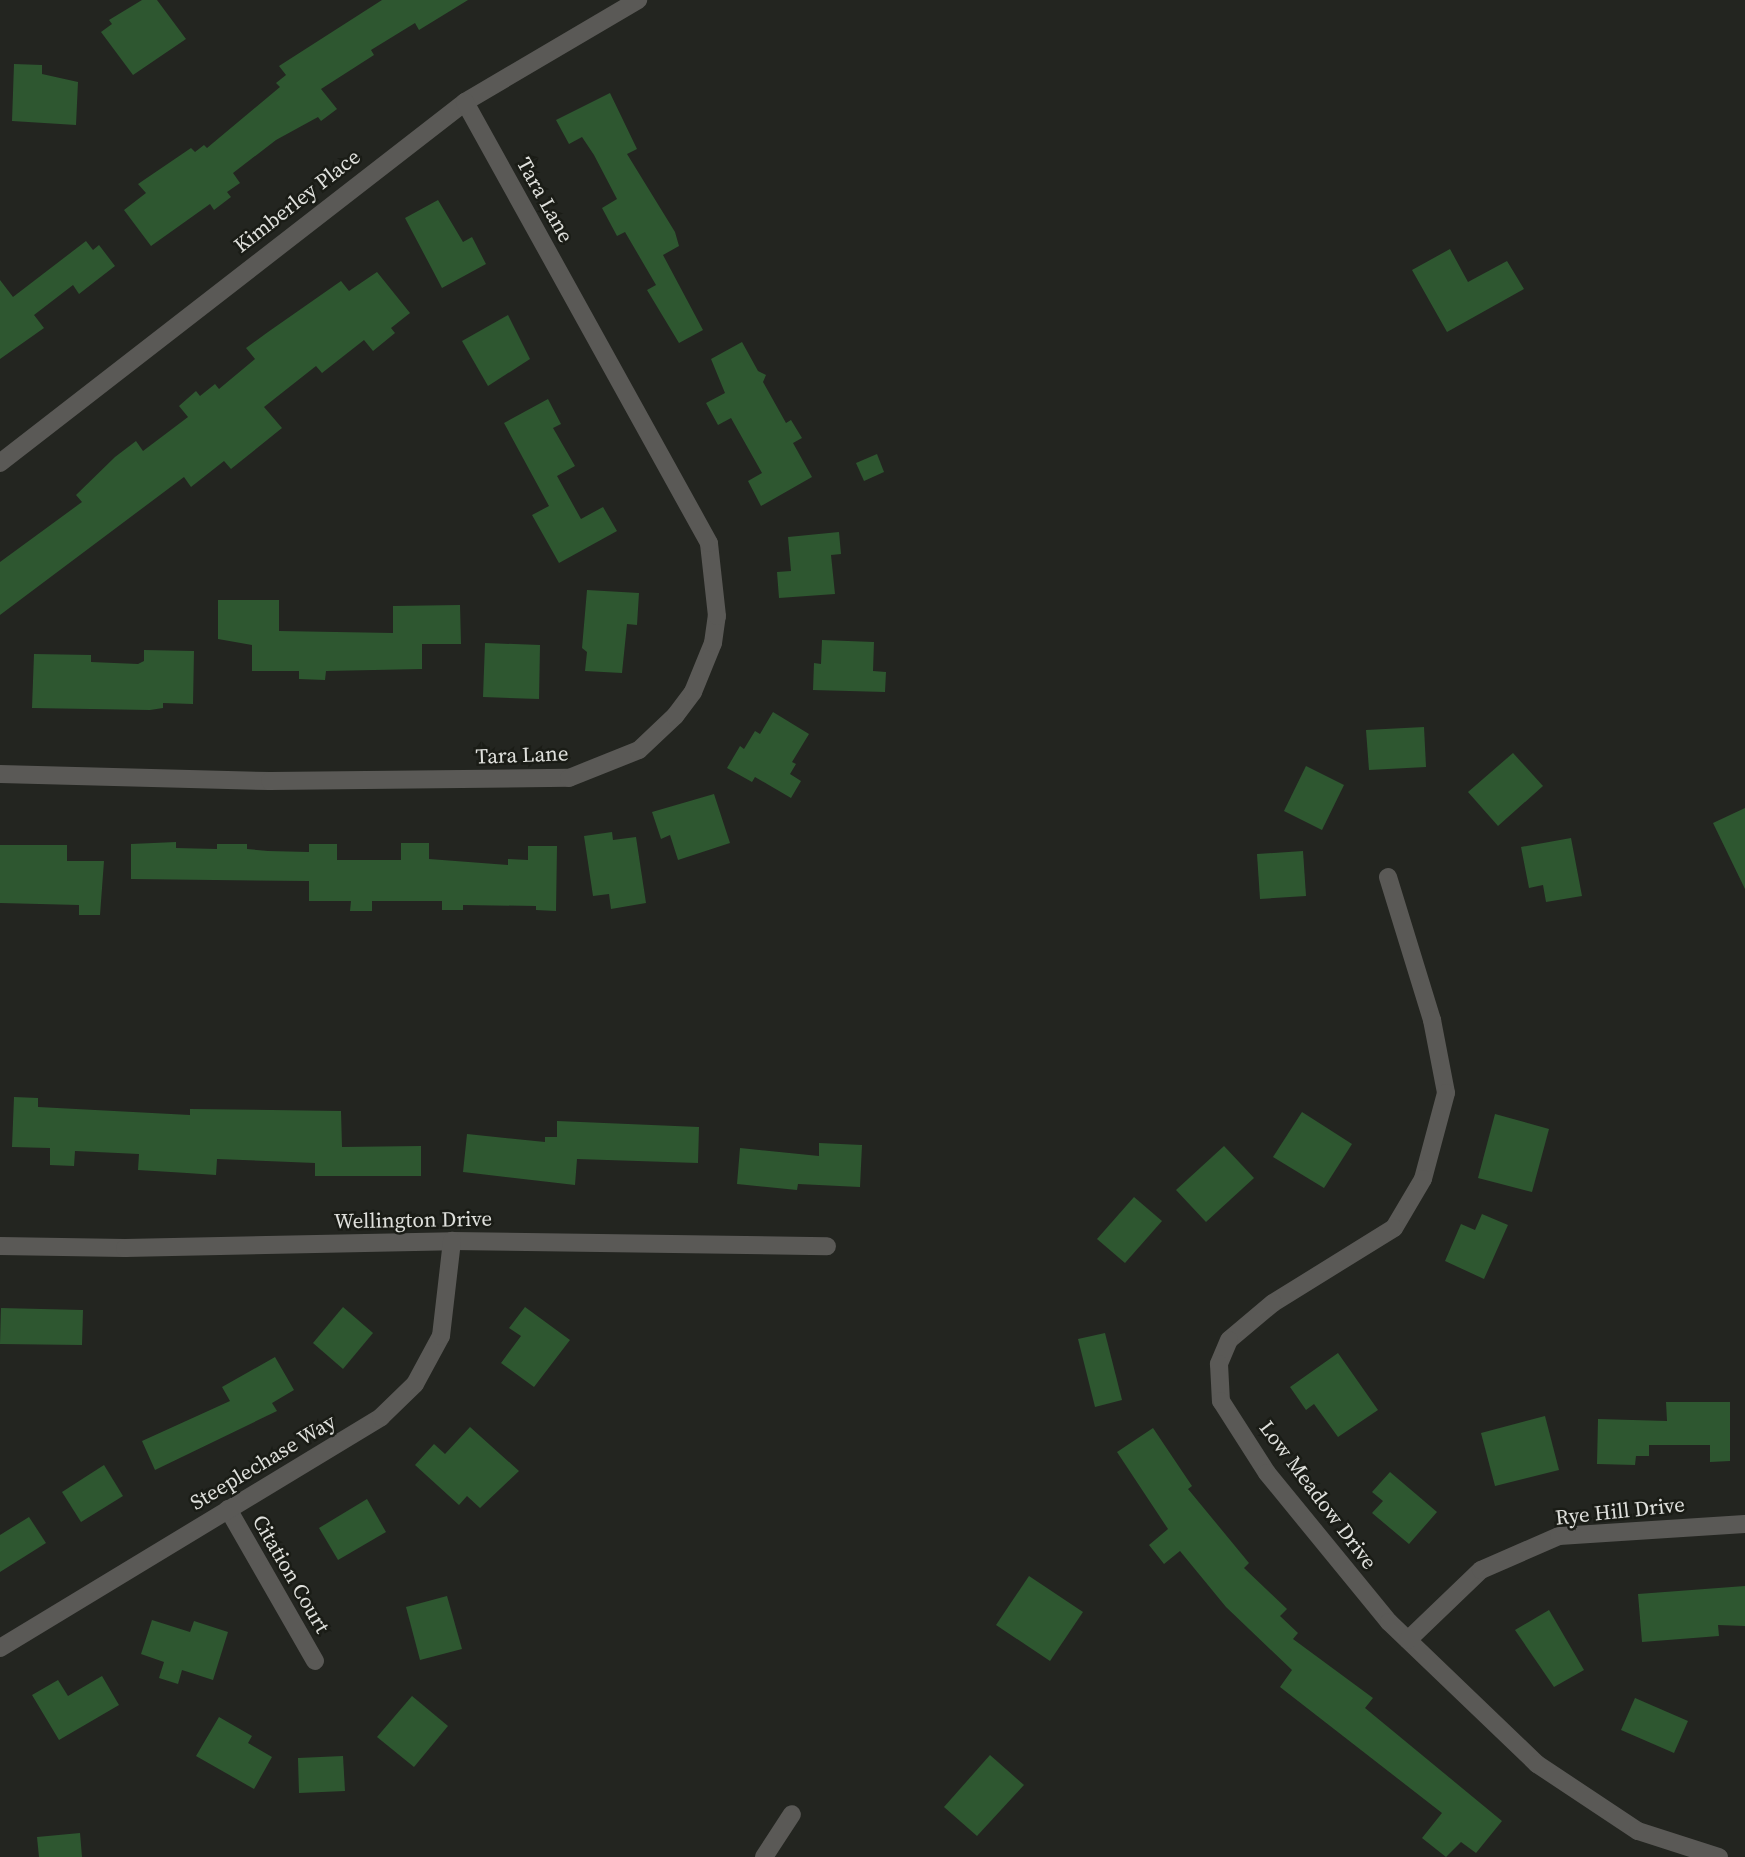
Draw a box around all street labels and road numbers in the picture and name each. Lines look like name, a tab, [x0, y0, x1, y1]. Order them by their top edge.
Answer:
street label: Kimberley Place	[229, 144, 365, 258]
street label: Tara Lane	[511, 153, 579, 247]
street label: Tara Lane	[475, 741, 569, 769]
street label: Wellington Drive	[334, 1206, 492, 1234]
street label: Steeplechase Way	[186, 1409, 340, 1515]
street label: Low Meadow Drive	[1254, 1416, 1382, 1574]
street label: Rye Hill Drive	[1554, 1492, 1686, 1530]
street label: Citation Court	[247, 1510, 335, 1638]

